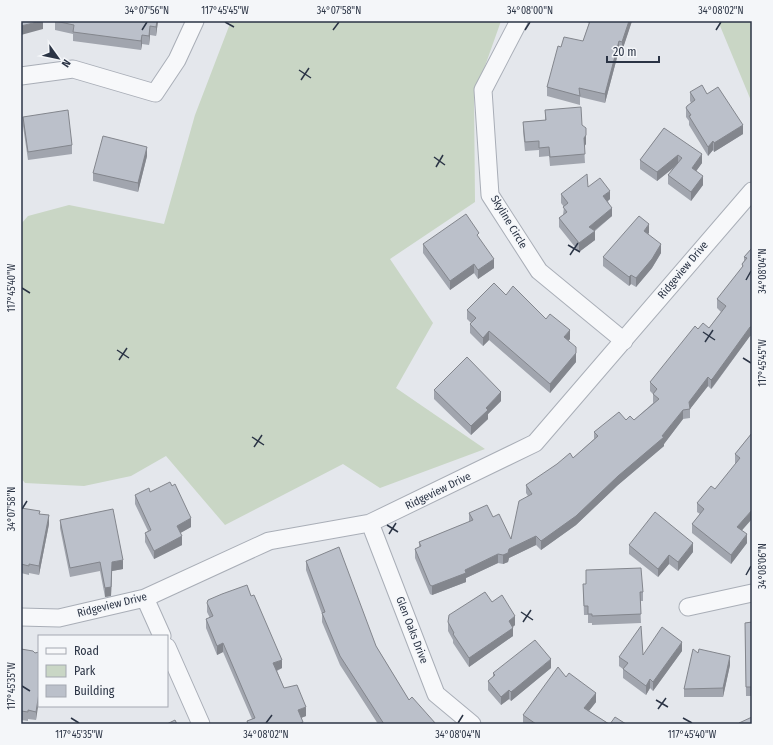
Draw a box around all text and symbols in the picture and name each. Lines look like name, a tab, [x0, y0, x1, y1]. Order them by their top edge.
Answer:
text: 34°07'56"N	[125, 5, 169, 17]
text: 117°45'45"W	[201, 5, 249, 17]
text: 34°07'58"N	[317, 5, 361, 17]
text: 34°08'00"N	[507, 5, 553, 17]
text: 34°08'02"N	[698, 5, 744, 17]
north arrow	[38, 38, 78, 78]
scale bar	[607, 38, 659, 64]
text: 20 m	[613, 45, 637, 59]
text: N	[59, 57, 73, 69]
street label: Skyline Circle	[488, 193, 530, 251]
street label: Ridgeview Drive	[655, 239, 711, 301]
text: 34°08'04"N	[757, 248, 769, 294]
text: 117°45'40"W	[6, 263, 18, 312]
text: 117°45'45"W	[757, 339, 769, 387]
street label: Ridgeview Drive	[403, 470, 473, 512]
text: 34°07'58"N	[6, 487, 18, 531]
text: 34°08'06"N	[757, 543, 769, 589]
street label: Ridgeview Drive	[76, 590, 148, 620]
street label: Glen Oaks Drive	[393, 595, 431, 665]
legend	[38, 635, 168, 707]
text: Road	[74, 644, 99, 658]
text: 117°45'35"W	[6, 662, 18, 710]
text: Park	[74, 664, 96, 678]
text: Building	[74, 684, 115, 698]
text: 117°45'35"W	[55, 729, 103, 741]
text: 34°08'02"N	[243, 729, 289, 741]
text: 34°08'04"N	[435, 729, 481, 741]
text: 117°45'40"W	[668, 729, 717, 741]

